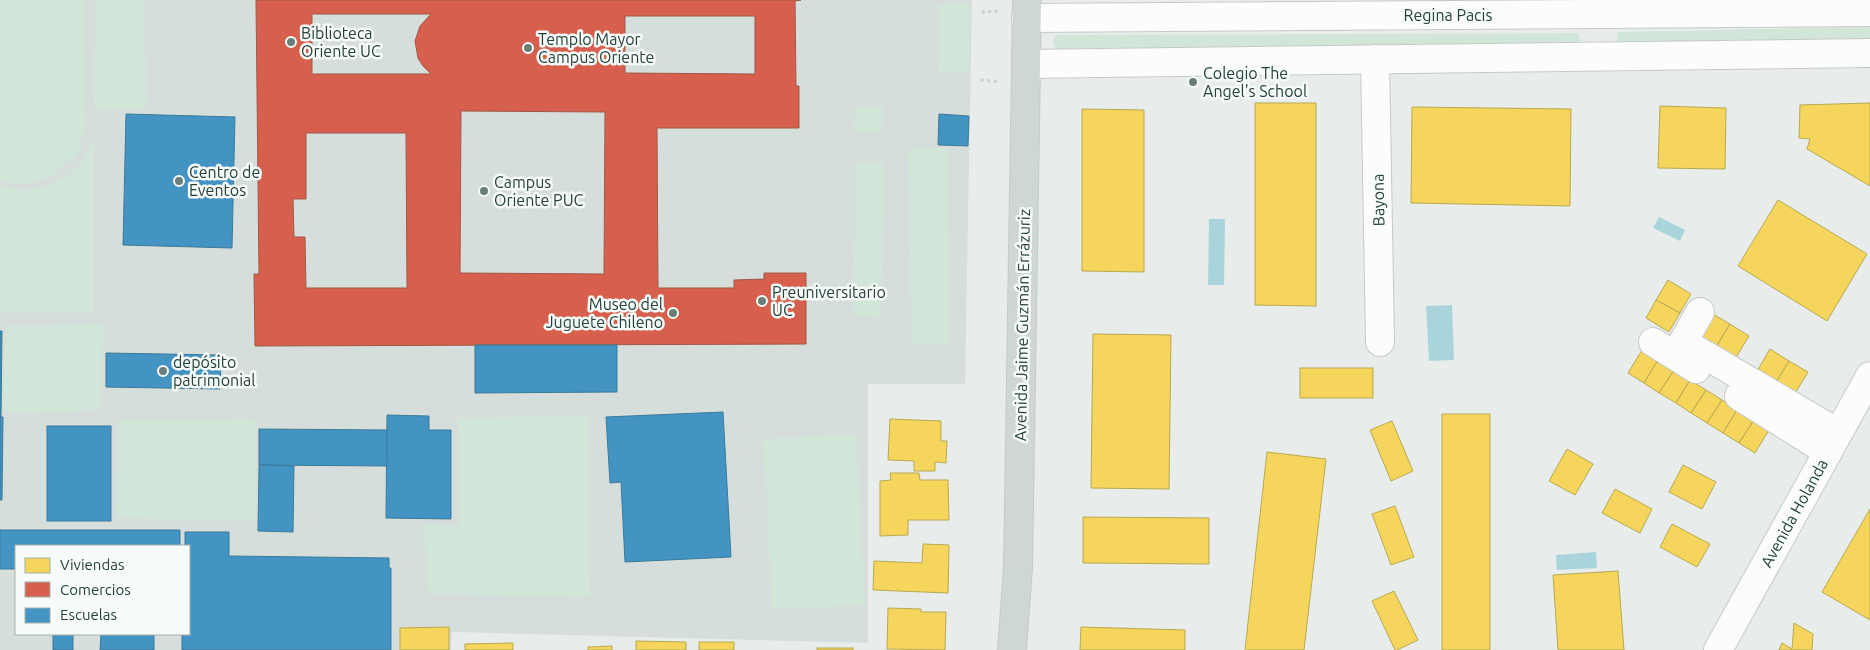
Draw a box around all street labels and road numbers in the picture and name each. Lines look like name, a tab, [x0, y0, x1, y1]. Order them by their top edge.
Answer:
street label: Regina Pacis	[1404, 6, 1492, 24]
street label: Bayona	[1369, 173, 1387, 227]
street label: Avenida Jaime Guzmán Errázuriz	[1011, 209, 1033, 441]
street label: Avenida Holanda	[1757, 456, 1831, 570]

